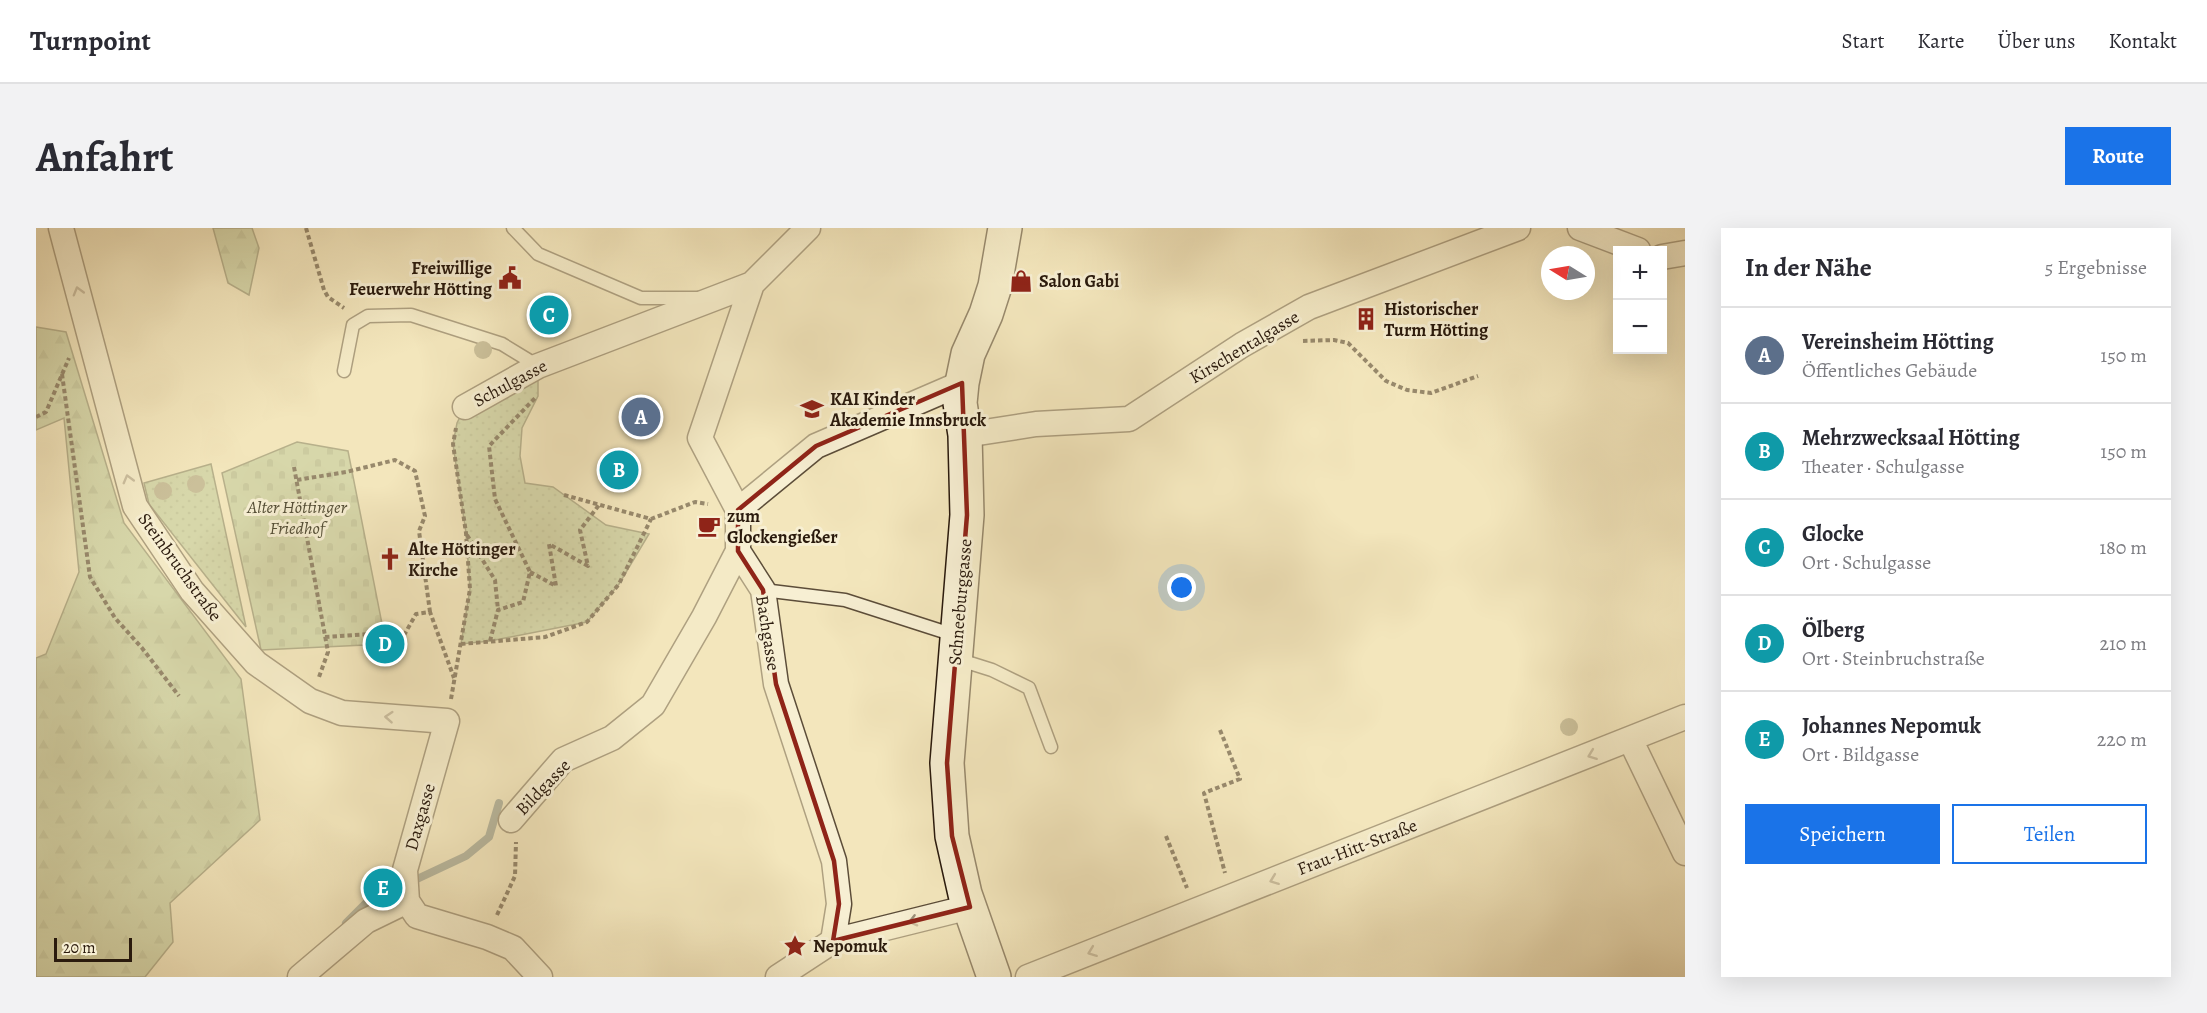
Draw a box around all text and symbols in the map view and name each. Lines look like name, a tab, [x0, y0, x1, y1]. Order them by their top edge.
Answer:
text: Turnpoint	[30, 22, 151, 60]
text: Start	[1842, 27, 1884, 55]
text: Karte	[1917, 27, 1965, 55]
text: Über uns	[1998, 27, 2075, 55]
text: Kontakt	[2108, 27, 2177, 55]
button: Route	[2065, 127, 2171, 185]
text: Anfahrt	[36, 128, 173, 185]
north arrow	[1541, 246, 1595, 300]
map controls	[1613, 246, 1667, 354]
button: +	[1613, 246, 1667, 300]
text: In der Nähe	[1745, 250, 1872, 285]
text: 5 Ergebnisse	[2045, 254, 2147, 281]
place label: Freiwillige Feuerwehr Hötting	[349, 256, 493, 301]
public building icon: Freiwillige Feuerwehr Hötting	[497, 265, 523, 291]
shop icon: Salon Gabi	[1008, 268, 1034, 294]
place label: Salon Gabi	[1039, 269, 1119, 293]
one-way arrow	[73, 286, 85, 296]
pin: C	[530, 292, 568, 338]
place label: Historischer Turm Hötting	[1384, 297, 1489, 342]
button: −	[1613, 300, 1667, 354]
street label: Kirschentalgasse	[1185, 305, 1303, 389]
building icon: Historischer Turm Hötting	[1353, 306, 1379, 332]
text: Vereinsheim Hötting	[1802, 327, 1994, 357]
text: A	[1758, 342, 1771, 369]
text: 150 m	[2100, 342, 2147, 369]
street label: Schulgasse	[469, 354, 551, 412]
text: Öffentliches Gebäude	[1802, 357, 1977, 384]
place label: KAI Kinder Akademie Innsbruck	[829, 387, 987, 432]
pin: A	[622, 394, 660, 440]
school or university icon: KAI Kinder Akademie Innsbruck	[799, 396, 825, 422]
text: Mehrzwecksaal Hötting	[1802, 423, 2020, 453]
text: B	[1758, 438, 1771, 465]
text: 150 m	[2100, 438, 2147, 465]
pin: B	[600, 448, 638, 492]
text: Theater · Schulgasse	[1802, 453, 1964, 480]
one-way arrow	[122, 474, 135, 484]
park label: Alter Höttinger Friedhof	[246, 495, 347, 540]
place label: zum Glockengießer	[727, 504, 838, 549]
street label: Steinbruchstraße	[133, 508, 227, 626]
cafe icon: zum Glockengießer	[696, 513, 722, 539]
text: Glocke	[1802, 519, 1864, 549]
text: C	[1758, 534, 1771, 561]
text: 180 m	[2099, 534, 2147, 561]
place label: Alte Höttinger Kirche	[407, 537, 516, 582]
street label: Schneeburggasse	[943, 538, 977, 666]
church icon: Alte Höttinger Kirche	[377, 546, 403, 572]
text: Ort · Schulgasse	[1802, 549, 1931, 576]
your location	[1167, 573, 1196, 602]
street label: Bachgasse	[750, 594, 786, 672]
text: Ölberg	[1802, 615, 1864, 645]
pin: D	[366, 622, 404, 666]
text: D	[1758, 630, 1771, 657]
text: 210 m	[2099, 630, 2147, 657]
text: Ort · Steinbruchstraße	[1802, 645, 1985, 672]
one-way arrow	[384, 710, 393, 723]
text: Johannes Nepomuk	[1802, 711, 1981, 741]
text: E	[1759, 726, 1770, 753]
text: 220 m	[2097, 726, 2147, 753]
text: Ort · Bildgasse	[1802, 741, 1919, 768]
one-way arrow	[1587, 748, 1598, 760]
street label: Bildgasse	[510, 754, 576, 820]
street label: Daxgasse	[399, 781, 441, 853]
button: Speichern	[1745, 804, 1940, 864]
button: Teilen	[1952, 804, 2147, 864]
street label: Frau-Hitt-Straße	[1294, 813, 1420, 881]
pin: E	[364, 866, 402, 910]
one-way arrow	[1269, 873, 1280, 885]
one-way arrow	[908, 914, 918, 927]
place icon: Nepomuk	[782, 933, 808, 959]
place label: Nepomuk	[813, 934, 888, 958]
scale bar	[54, 935, 132, 962]
text: 20 m	[63, 937, 96, 959]
one-way arrow	[1088, 945, 1099, 957]

